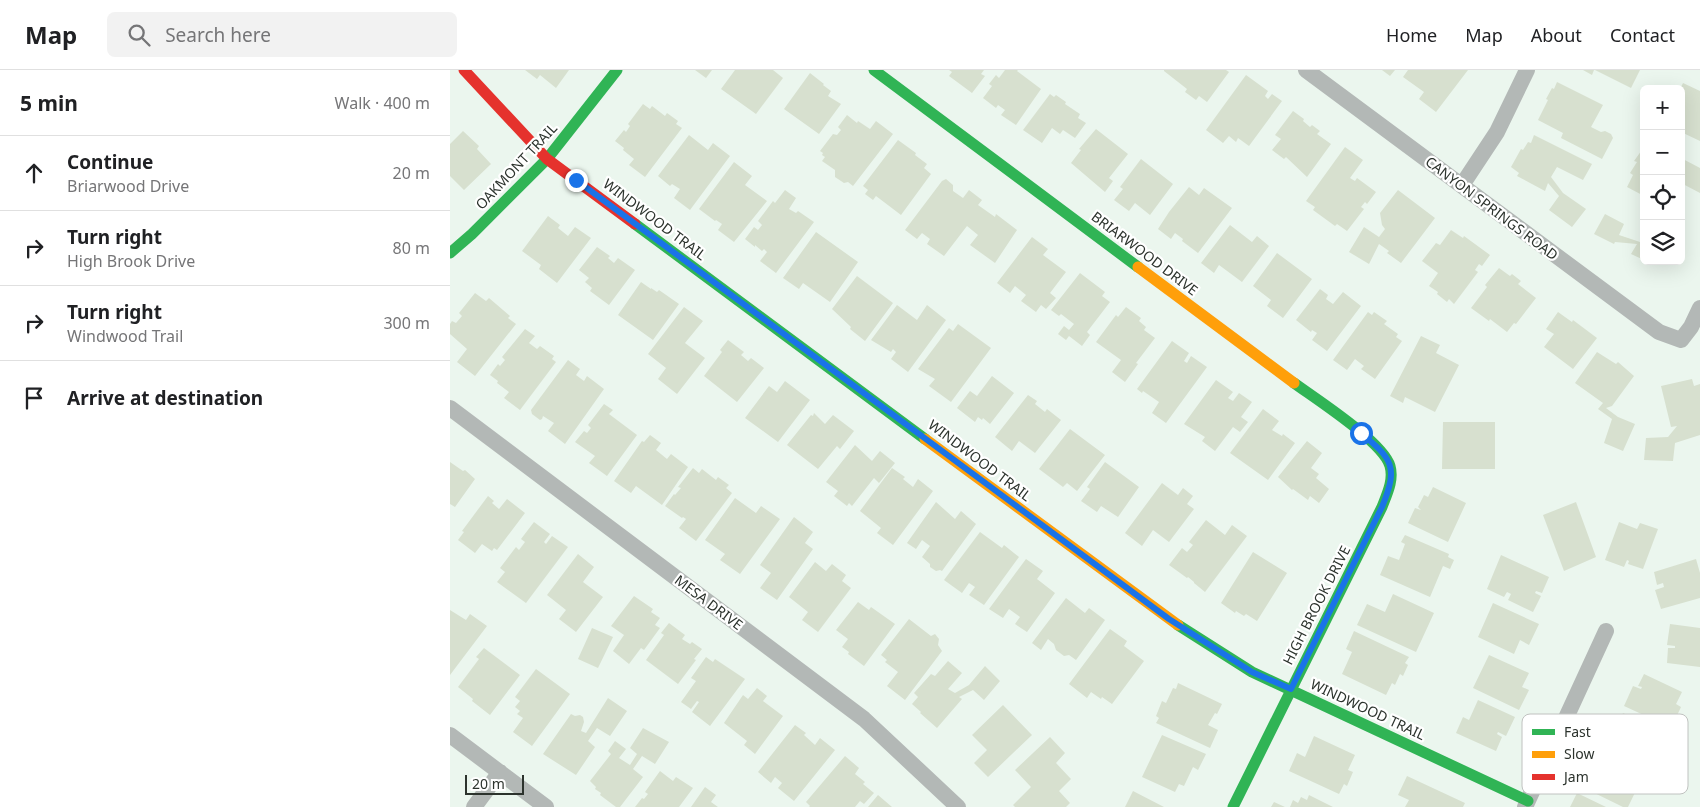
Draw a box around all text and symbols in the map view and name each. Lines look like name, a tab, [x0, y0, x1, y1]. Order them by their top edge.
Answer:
search box	[107, 12, 457, 57]
text: Map	[25, 18, 77, 51]
icon: search	[125, 21, 153, 49]
text: Search here	[165, 22, 271, 48]
text: Home	[1386, 23, 1437, 47]
text: Map	[1465, 23, 1503, 47]
text: About	[1531, 23, 1582, 47]
text: Contact	[1610, 23, 1675, 47]
map controls	[1640, 85, 1685, 265]
button: +	[1640, 85, 1685, 130]
text: 5 min	[20, 89, 78, 117]
text: Walk · 400 m	[335, 92, 430, 114]
street label: OAKMONT TRAIL	[471, 119, 561, 213]
button: −	[1640, 130, 1685, 175]
text: Continue	[67, 149, 153, 175]
street label: CANYON SPRINGS ROAD	[1422, 152, 1562, 264]
icon: ahead	[20, 159, 48, 187]
text: 20 m	[393, 162, 430, 184]
route end	[565, 169, 588, 192]
street label: WINDWOOD TRAIL	[600, 174, 710, 264]
text: Briarwood Drive	[67, 175, 189, 197]
button: locate	[1640, 175, 1685, 220]
street label: BRIARWOOD DRIVE	[1088, 207, 1202, 299]
button: layers	[1640, 220, 1685, 265]
text: Turn right	[67, 224, 162, 250]
icon: right	[20, 234, 48, 262]
text: 80 m	[393, 237, 430, 259]
text: High Brook Drive	[67, 250, 195, 272]
text: Turn right	[67, 299, 162, 325]
icon: right	[20, 309, 48, 337]
text: 300 m	[383, 312, 430, 334]
text: Windwood Trail	[67, 325, 183, 347]
icon: arrive	[20, 384, 48, 412]
text: Arrive at destination	[67, 385, 263, 411]
street label: WINDWOOD TRAIL	[925, 415, 1035, 505]
route start	[1350, 422, 1373, 445]
street label: HIGH BROOK DRIVE	[1278, 542, 1354, 668]
street label: MESA DRIVE	[671, 570, 747, 634]
street label: WINDWOOD TRAIL	[1308, 674, 1428, 744]
legend	[1522, 714, 1688, 794]
text: Fast	[1564, 722, 1591, 741]
text: Slow	[1564, 744, 1595, 763]
text: Jam	[1562, 767, 1589, 786]
scale bar	[465, 772, 524, 795]
text: 20 m	[472, 774, 505, 793]

